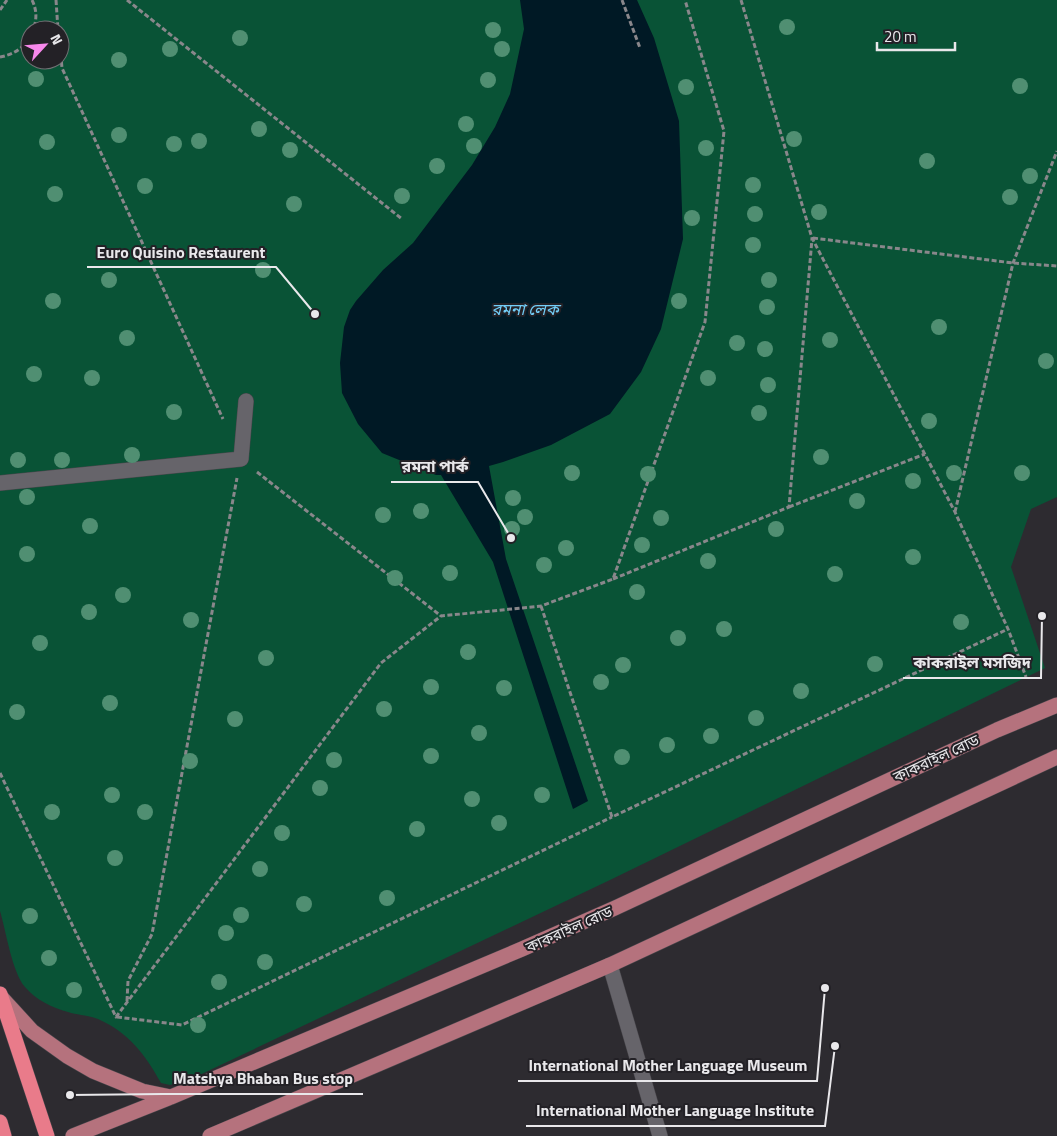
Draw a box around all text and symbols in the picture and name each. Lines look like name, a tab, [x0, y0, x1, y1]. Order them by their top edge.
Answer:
north arrow	[20, 20, 70, 70]
scale bar	[877, 20, 954, 52]
text: 20 m	[884, 25, 917, 48]
text: N	[46, 30, 69, 48]
callout: Euro Quisino Restaurent	[87, 236, 276, 267]
text: Euro Quisino Restaurent	[97, 240, 266, 264]
water label: রমনা লেক	[491, 297, 562, 321]
callout: রমনা পার্ক	[391, 451, 478, 482]
text: রমনা পার্ক	[401, 454, 469, 478]
callout: কাকরাইল মসজিদ	[903, 647, 1041, 678]
text: কাকরাইল মসজিদ	[912, 650, 1032, 674]
street label: কাকরাইল রোড	[888, 728, 983, 788]
street label: কাকরাইল রোড	[521, 900, 616, 959]
callout: International Mother Language Museum	[518, 1050, 817, 1081]
text: International Mother Language Museum	[528, 1053, 808, 1077]
callout: Matshya Bhaban Bus stop	[163, 1063, 363, 1094]
text: Matshya Bhaban Bus stop	[173, 1066, 353, 1090]
callout: International Mother Language Institute	[526, 1095, 825, 1126]
text: International Mother Language Institute	[536, 1098, 814, 1122]

